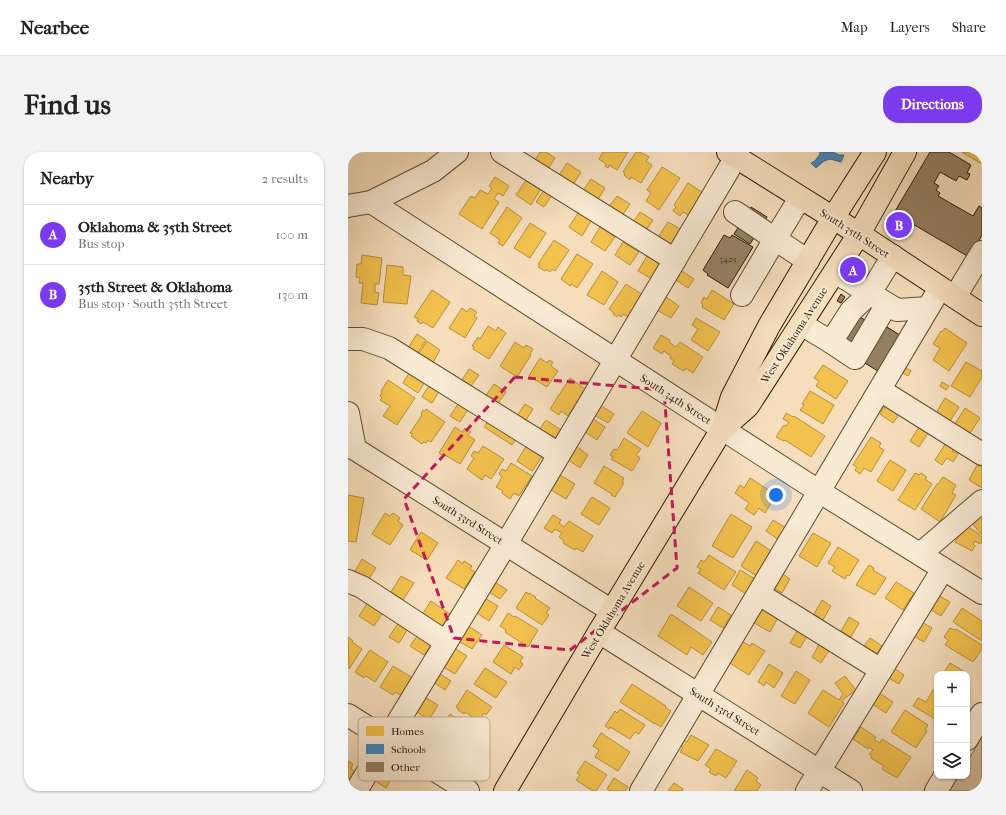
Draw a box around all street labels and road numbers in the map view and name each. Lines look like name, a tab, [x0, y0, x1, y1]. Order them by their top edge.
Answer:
street label: South 35th Street	[817, 206, 892, 261]
street label: West Oklahoma Avenue	[758, 284, 831, 387]
street label: South 34th Street	[638, 372, 714, 427]
street label: South 33rd Street	[430, 494, 505, 547]
street label: West Oklahoma Avenue	[578, 558, 648, 662]
street label: South 33rd Street	[687, 685, 762, 738]

